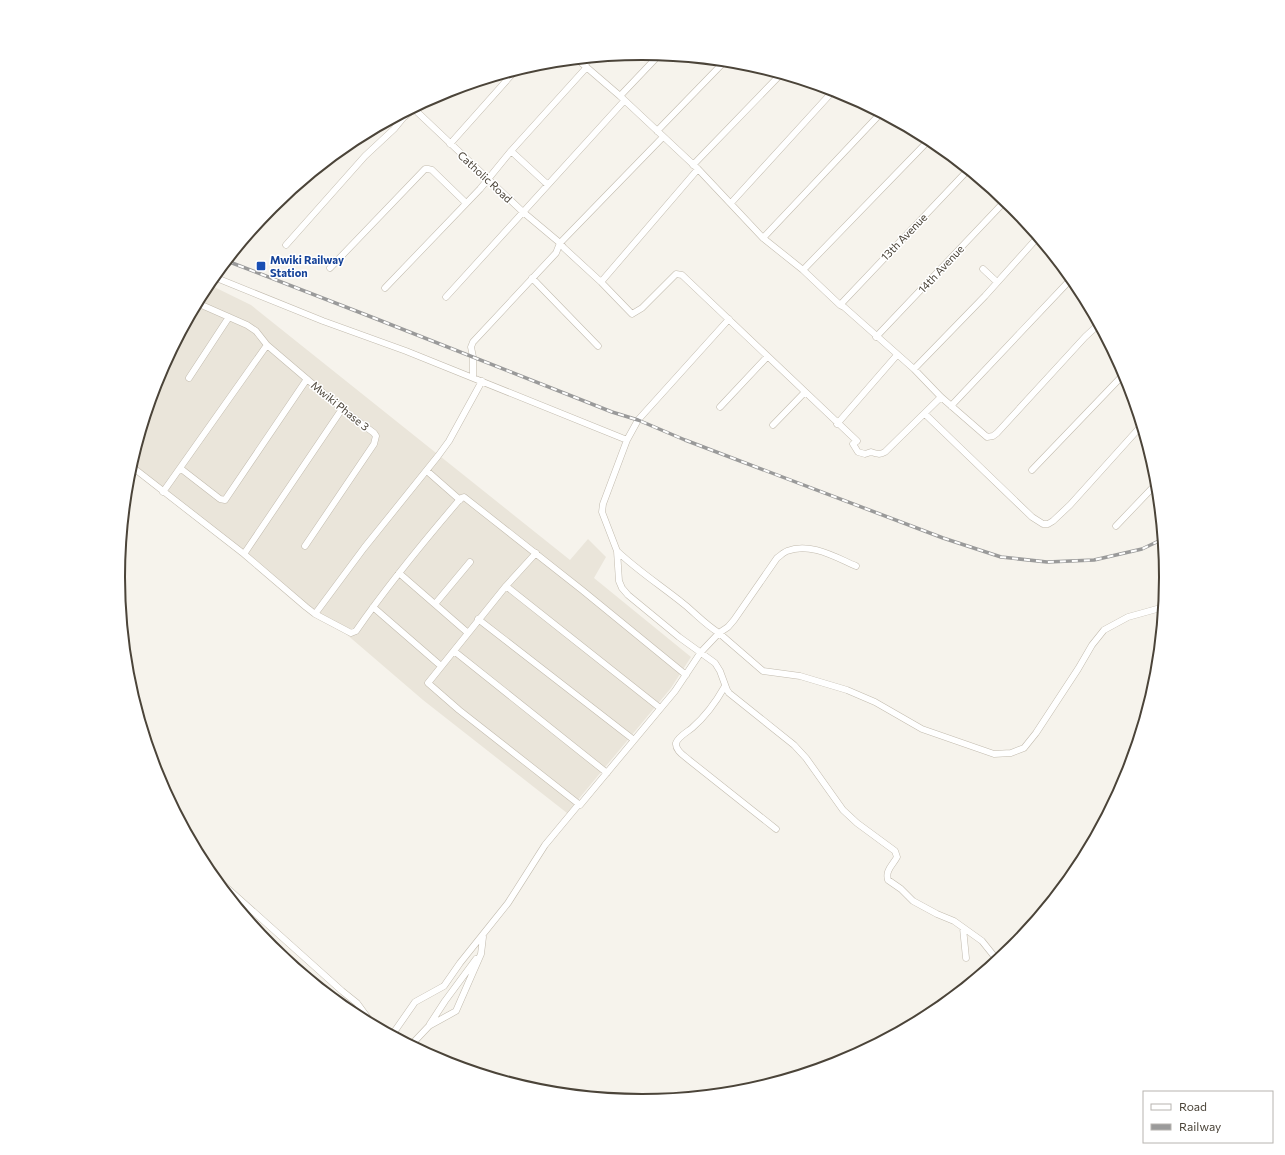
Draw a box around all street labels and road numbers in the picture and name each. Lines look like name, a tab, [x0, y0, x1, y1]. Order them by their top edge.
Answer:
street label: Catholic Road	[455, 148, 515, 205]
street label: 13th Avenue	[878, 210, 929, 263]
street label: 14th Avenue	[915, 242, 966, 295]
street label: Mwiki Phase 3	[309, 378, 372, 433]

